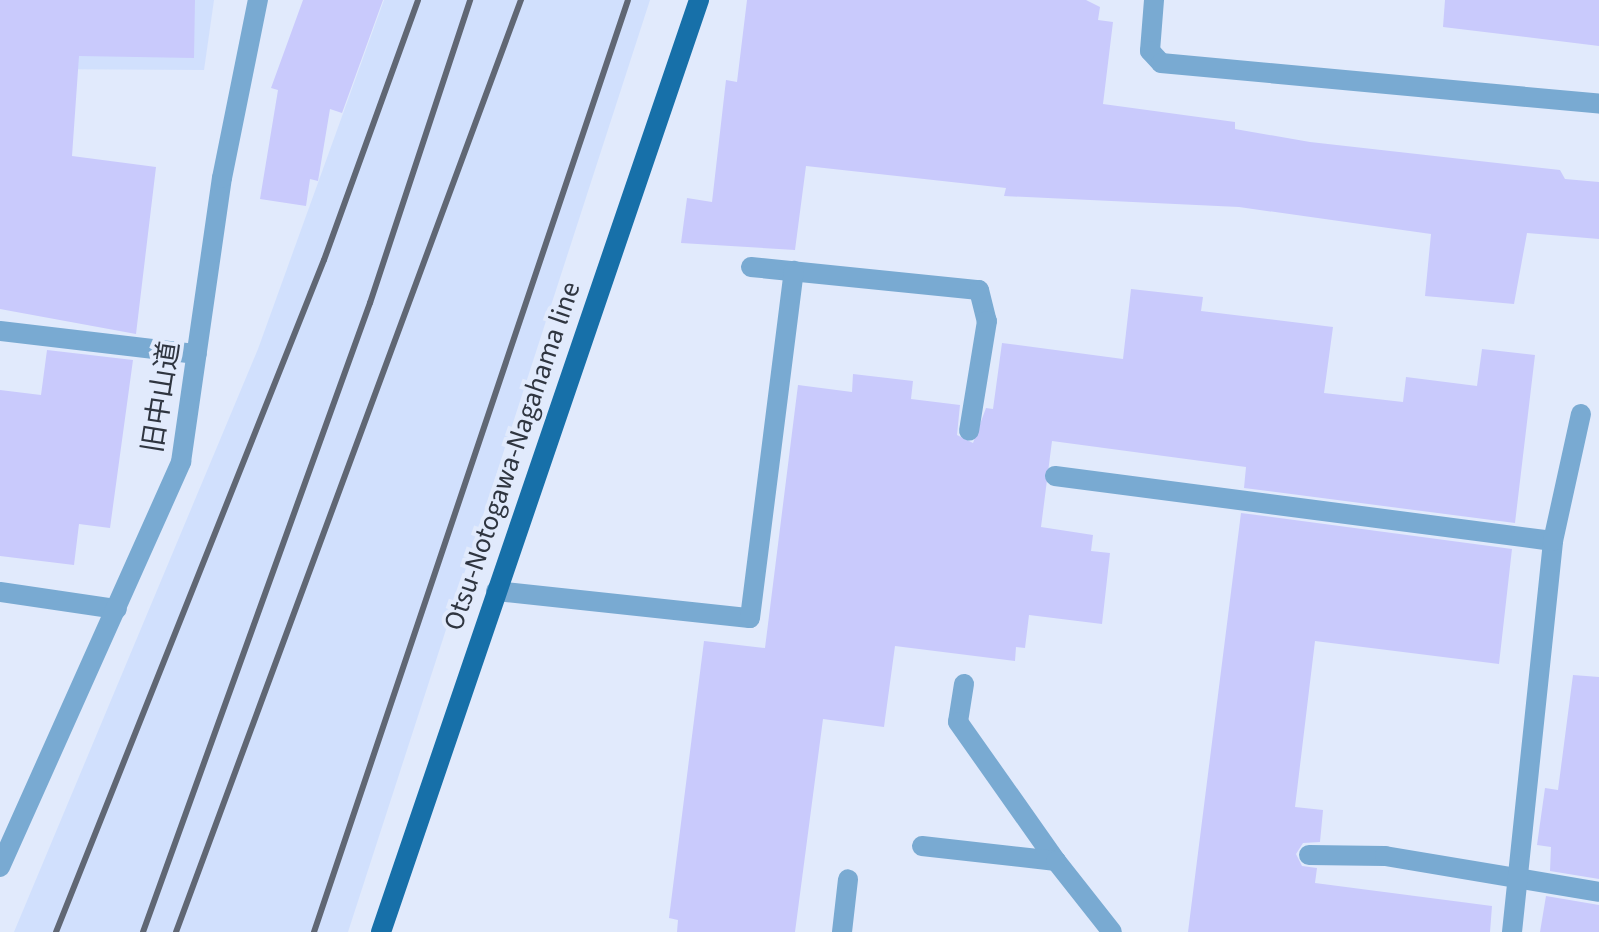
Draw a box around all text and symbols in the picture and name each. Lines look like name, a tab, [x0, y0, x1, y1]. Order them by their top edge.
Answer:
street label: Otsu-Notogawa-Nagahama line	[436, 277, 588, 635]
street label: 旧中山道	[136, 339, 186, 455]

